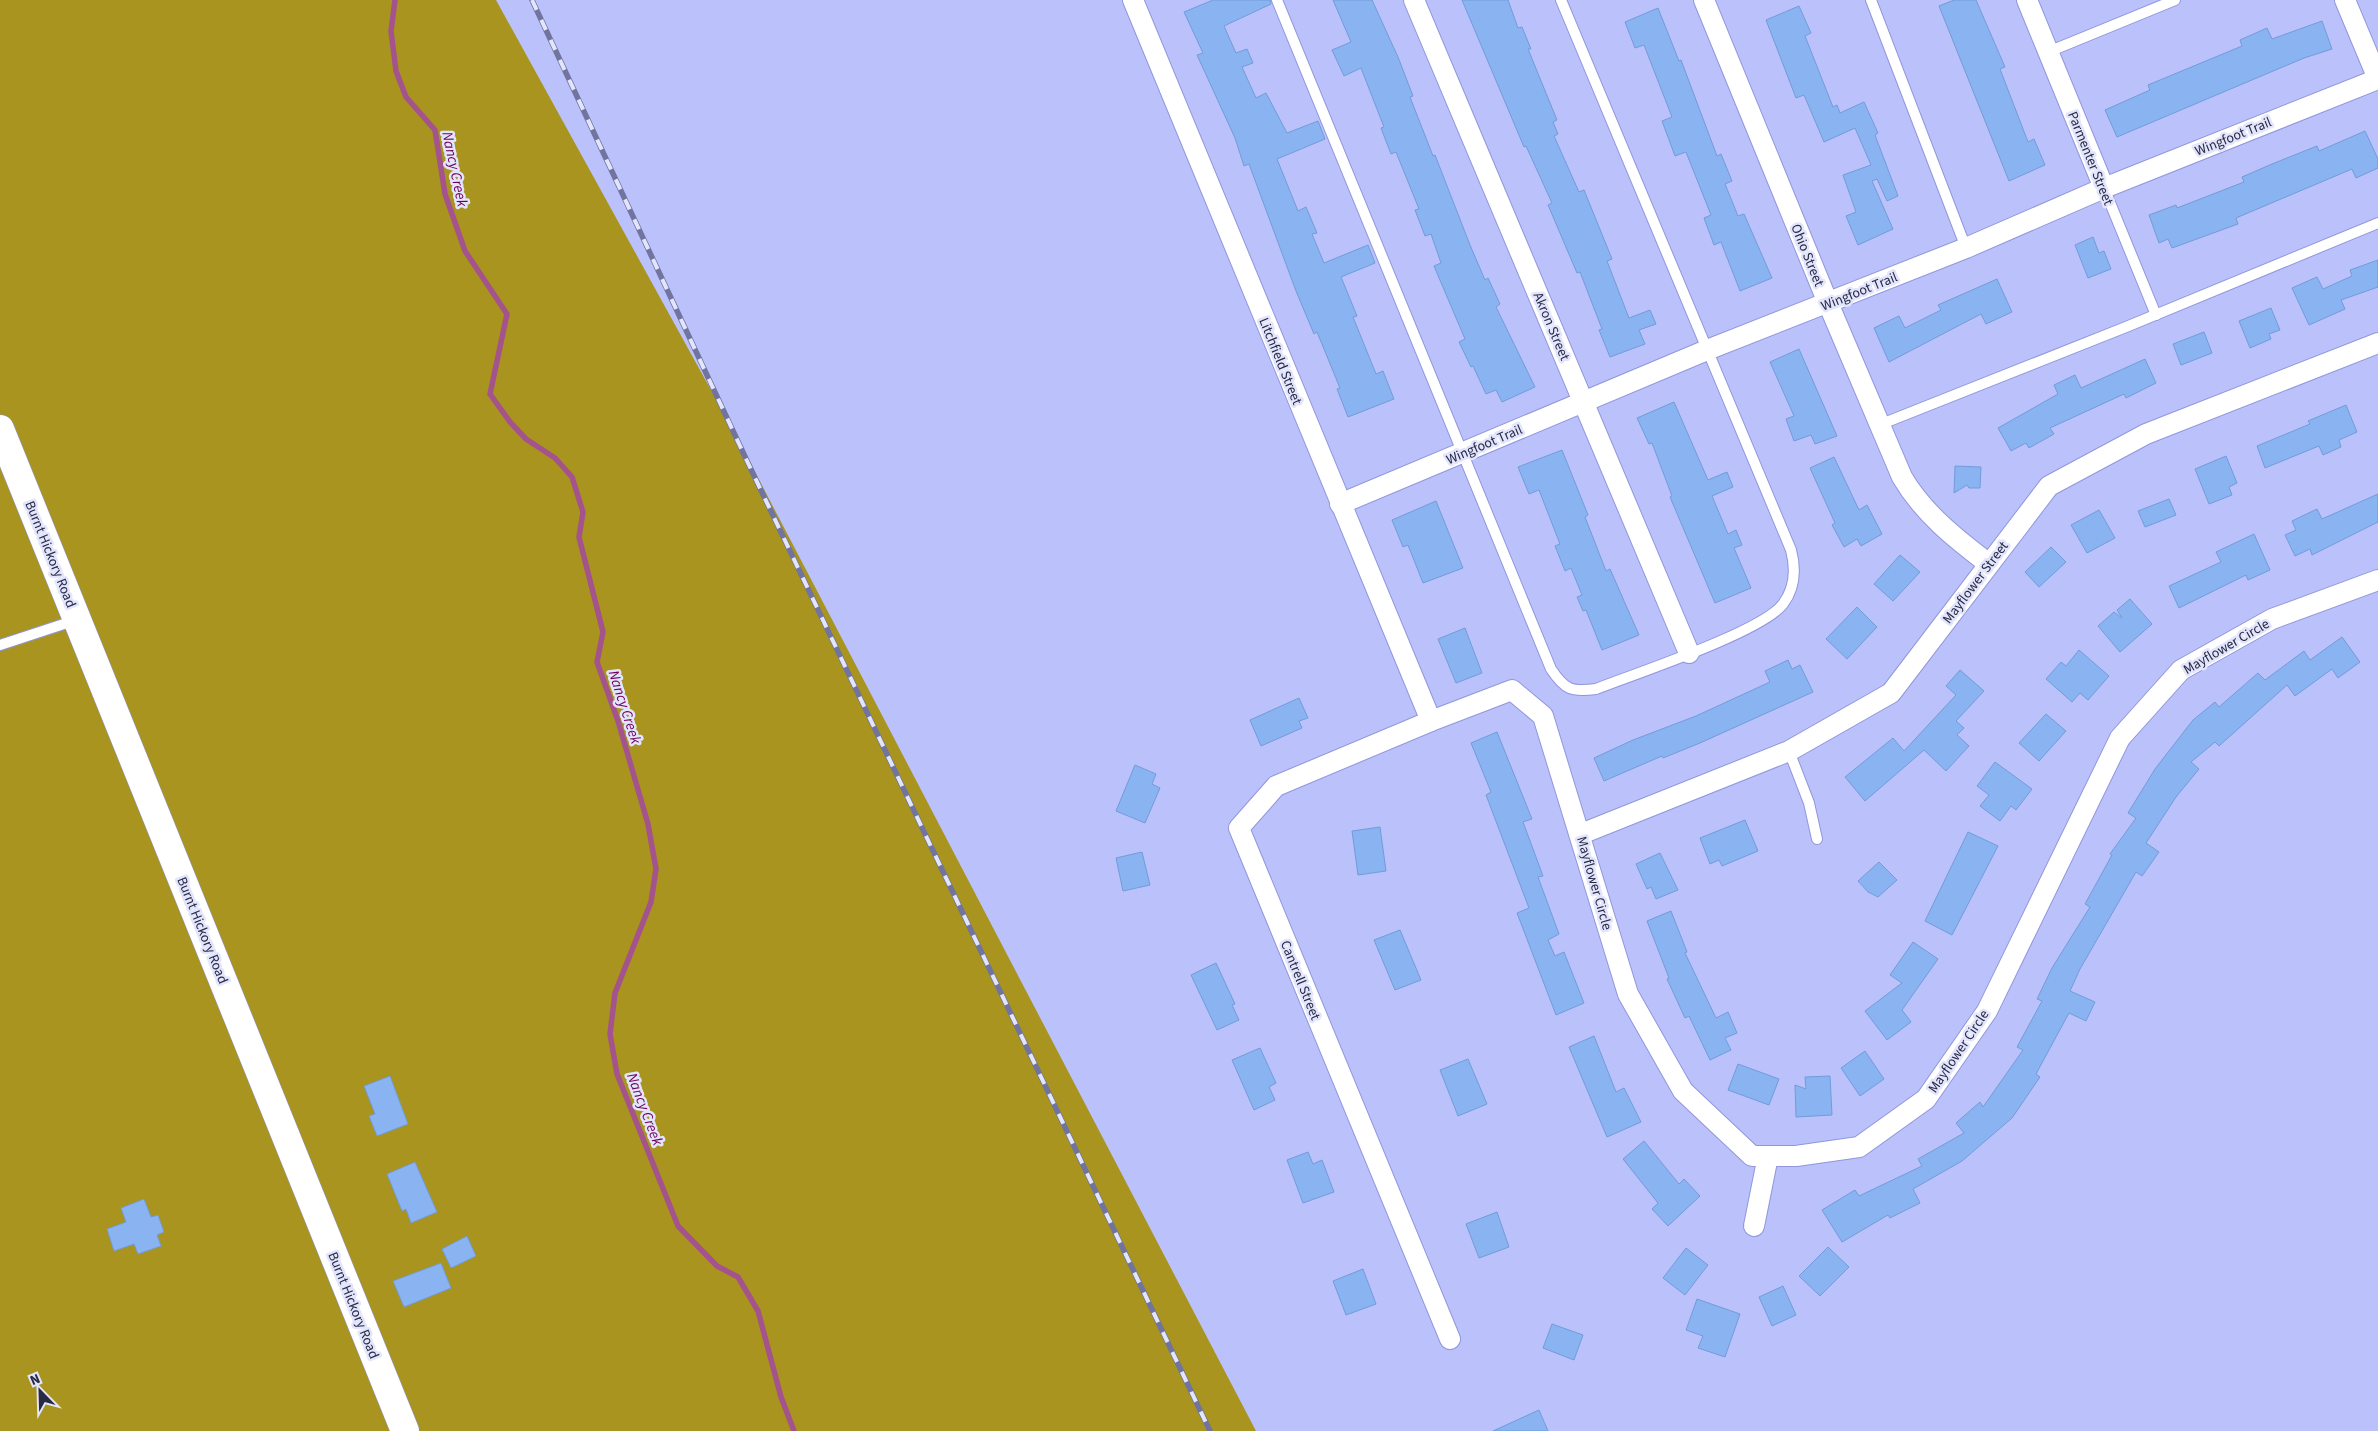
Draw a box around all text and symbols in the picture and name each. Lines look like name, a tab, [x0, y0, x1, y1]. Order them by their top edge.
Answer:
street label: Parmenter Street	[2062, 108, 2118, 209]
street label: Wingfoot Trail	[2192, 112, 2275, 161]
water label: Nancy Creek	[436, 130, 473, 209]
street label: Ohio Street	[1785, 221, 1829, 290]
street label: Wingfoot Trail	[1818, 267, 1901, 316]
street label: Akron Street	[1528, 289, 1575, 364]
street label: Litchfield Street	[1253, 315, 1307, 408]
street label: Wingfoot Trail	[1443, 420, 1526, 470]
street label: Burnt Hickory Road	[20, 498, 81, 611]
street label: Mayflower Street	[1938, 537, 2014, 628]
street label: Mayflower Circle	[2180, 614, 2273, 680]
water label: Nancy Creek	[603, 668, 647, 748]
street label: Mayflower Circle	[1571, 834, 1617, 933]
street label: Burnt Hickory Road	[172, 874, 233, 987]
street label: Cantrell Street	[1275, 938, 1325, 1023]
street label: Mayflower Circle	[1924, 1006, 1994, 1097]
water label: Nancy Creek	[621, 1070, 668, 1149]
street label: Burnt Hickory Road	[323, 1249, 384, 1362]
north arrow	[15, 1366, 65, 1416]
text: N	[27, 1369, 44, 1391]

